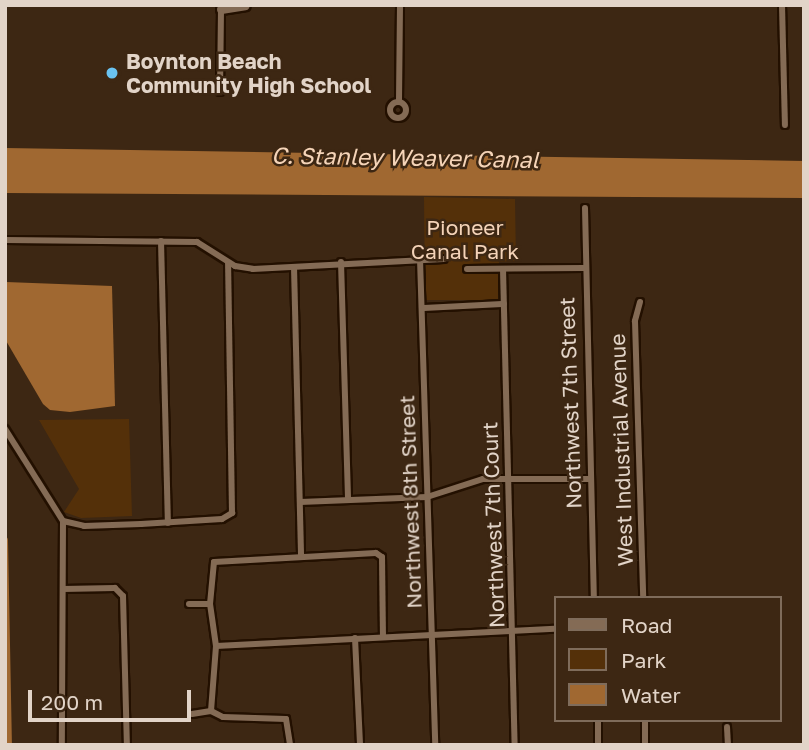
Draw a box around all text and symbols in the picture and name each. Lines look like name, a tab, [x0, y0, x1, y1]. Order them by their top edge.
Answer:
place label: Boynton Beach Community High School	[126, 48, 371, 98]
marker: Boynton Beach Community High School	[104, 65, 120, 81]
water label: C. Stanley Weaver Canal	[271, 141, 539, 173]
park label: Pioneer Canal Park	[411, 214, 519, 264]
street label: Northwest 7th Street	[554, 297, 586, 509]
street label: West Industrial Avenue	[604, 333, 638, 567]
street label: Northwest 8th Street	[394, 395, 426, 609]
street label: Northwest 7th Court	[477, 421, 509, 629]
legend	[554, 596, 781, 722]
text: Road	[621, 612, 672, 638]
text: Park	[621, 647, 666, 673]
scale bar	[32, 676, 194, 720]
text: Water	[621, 682, 681, 708]
text: 200 m	[41, 689, 103, 715]

